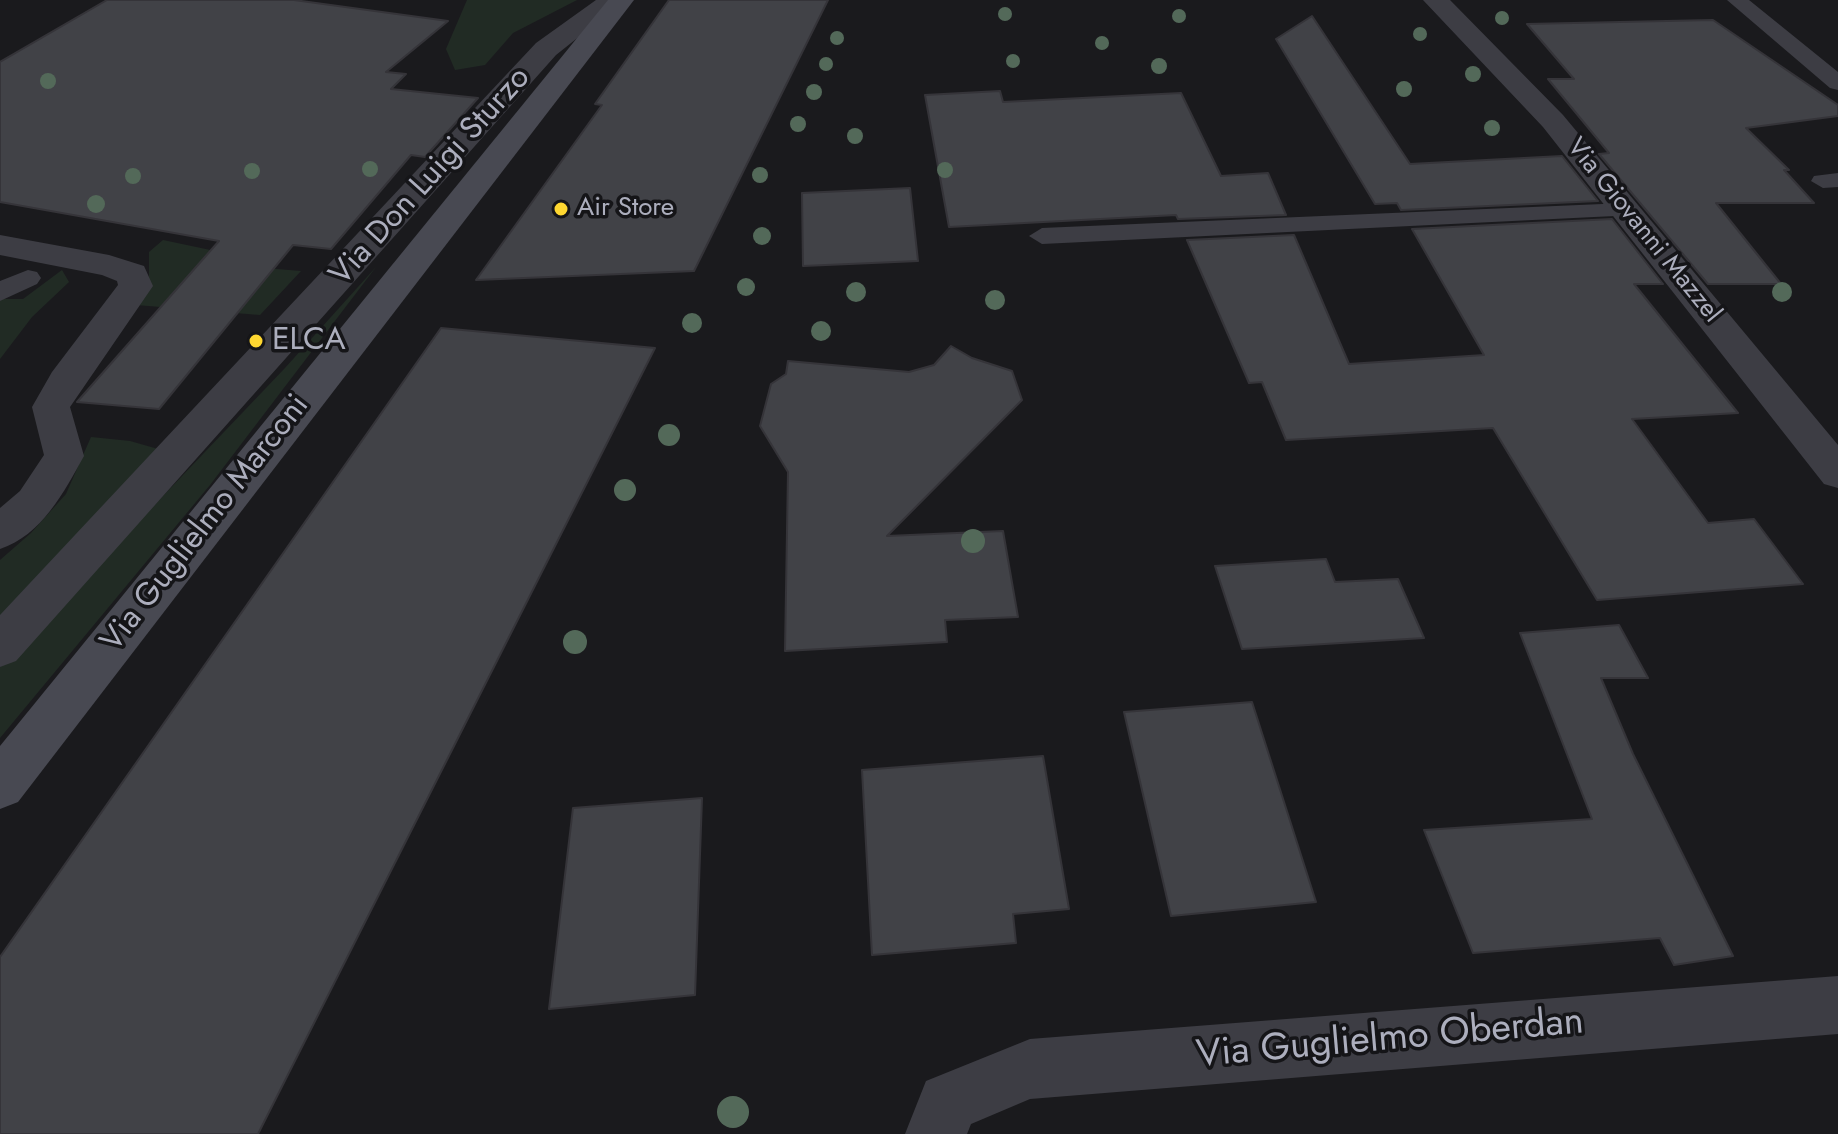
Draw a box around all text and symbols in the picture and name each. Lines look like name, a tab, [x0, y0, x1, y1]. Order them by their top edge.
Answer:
street label: Via Don Luigi Sturzo	[323, 60, 539, 294]
street label: Via Giovanni Mazzel	[1559, 133, 1727, 329]
place label: Air Store	[577, 193, 674, 225]
marker: Air Store	[552, 200, 570, 218]
place label: ELCA	[272, 322, 346, 360]
marker: ELCA	[247, 332, 265, 350]
street label: Via Guglielmo Marconi	[94, 388, 318, 660]
street label: Via Guglielmo Oberdan	[1194, 1000, 1586, 1080]

